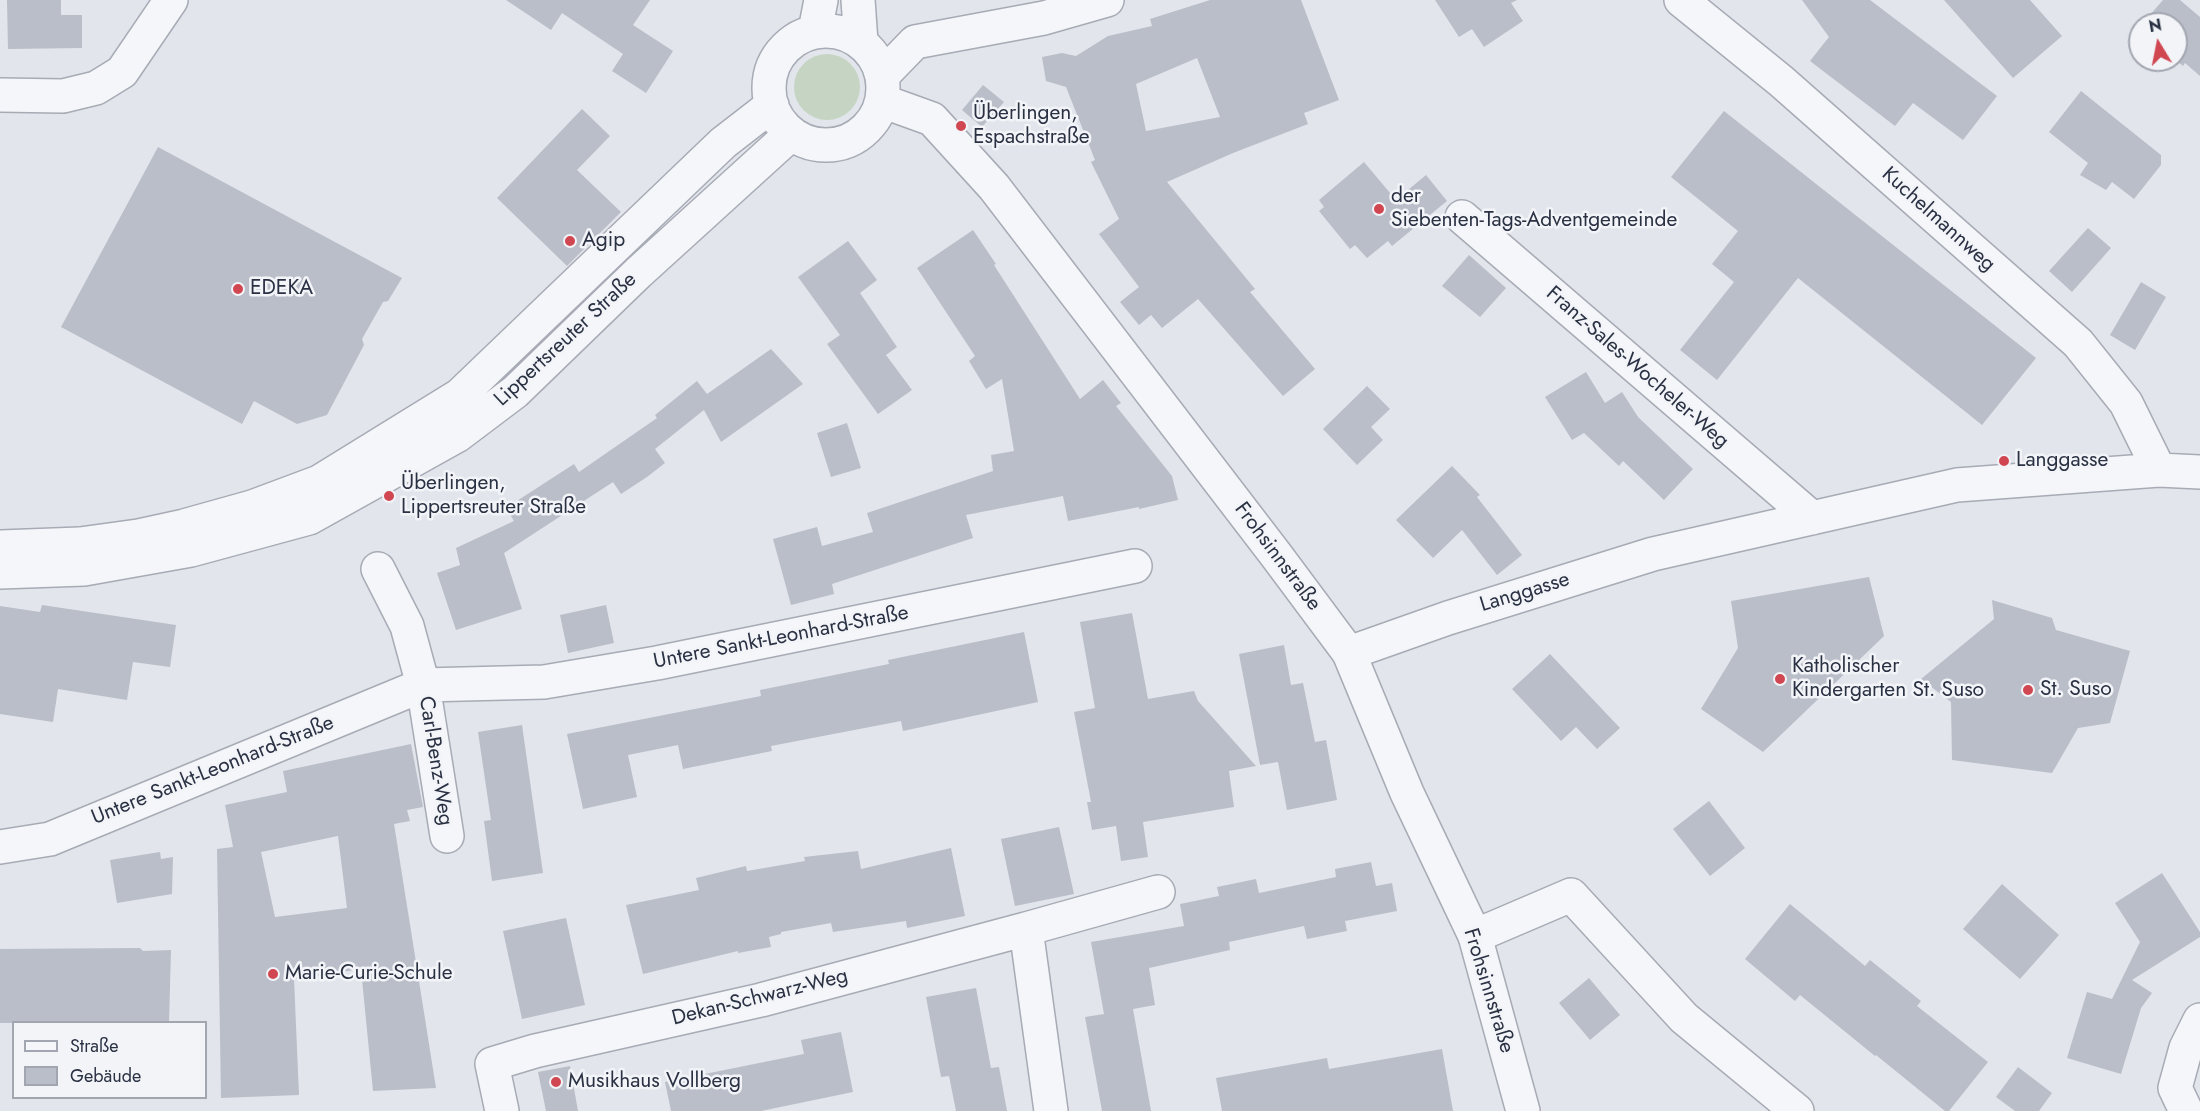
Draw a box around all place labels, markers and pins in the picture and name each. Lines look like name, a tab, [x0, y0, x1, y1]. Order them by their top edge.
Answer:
place label: Überlingen, Espachstraße	[973, 101, 1090, 151]
marker: Überlingen, Espachstraße	[954, 119, 968, 133]
place label: der Siebenten-Tags-Adventgemeinde	[1391, 184, 1677, 234]
marker: der Siebenten-Tags-Adventgemeinde	[1372, 202, 1386, 216]
place label: Agip	[582, 228, 625, 254]
marker: Agip	[563, 234, 577, 248]
place label: EDEKA	[250, 276, 313, 302]
marker: EDEKA	[231, 282, 245, 296]
place label: Langgasse	[2016, 448, 2108, 474]
marker: Langgasse	[1997, 454, 2011, 468]
place label: Überlingen, Lippertsreuter Straße	[401, 471, 586, 521]
marker: Überlingen, Lippertsreuter Straße	[382, 489, 396, 503]
place label: Katholischer Kindergarten St. Suso	[1792, 654, 1984, 704]
marker: Katholischer Kindergarten St. Suso	[1773, 672, 1787, 686]
place label: St. Suso	[2040, 677, 2112, 703]
marker: St. Suso	[2021, 683, 2035, 697]
place label: Marie-Curie-Schule	[285, 961, 453, 987]
marker: Marie-Curie-Schule	[266, 967, 280, 981]
place label: Musikhaus Vollberg	[568, 1069, 741, 1095]
marker: Musikhaus Vollberg	[549, 1075, 563, 1089]

